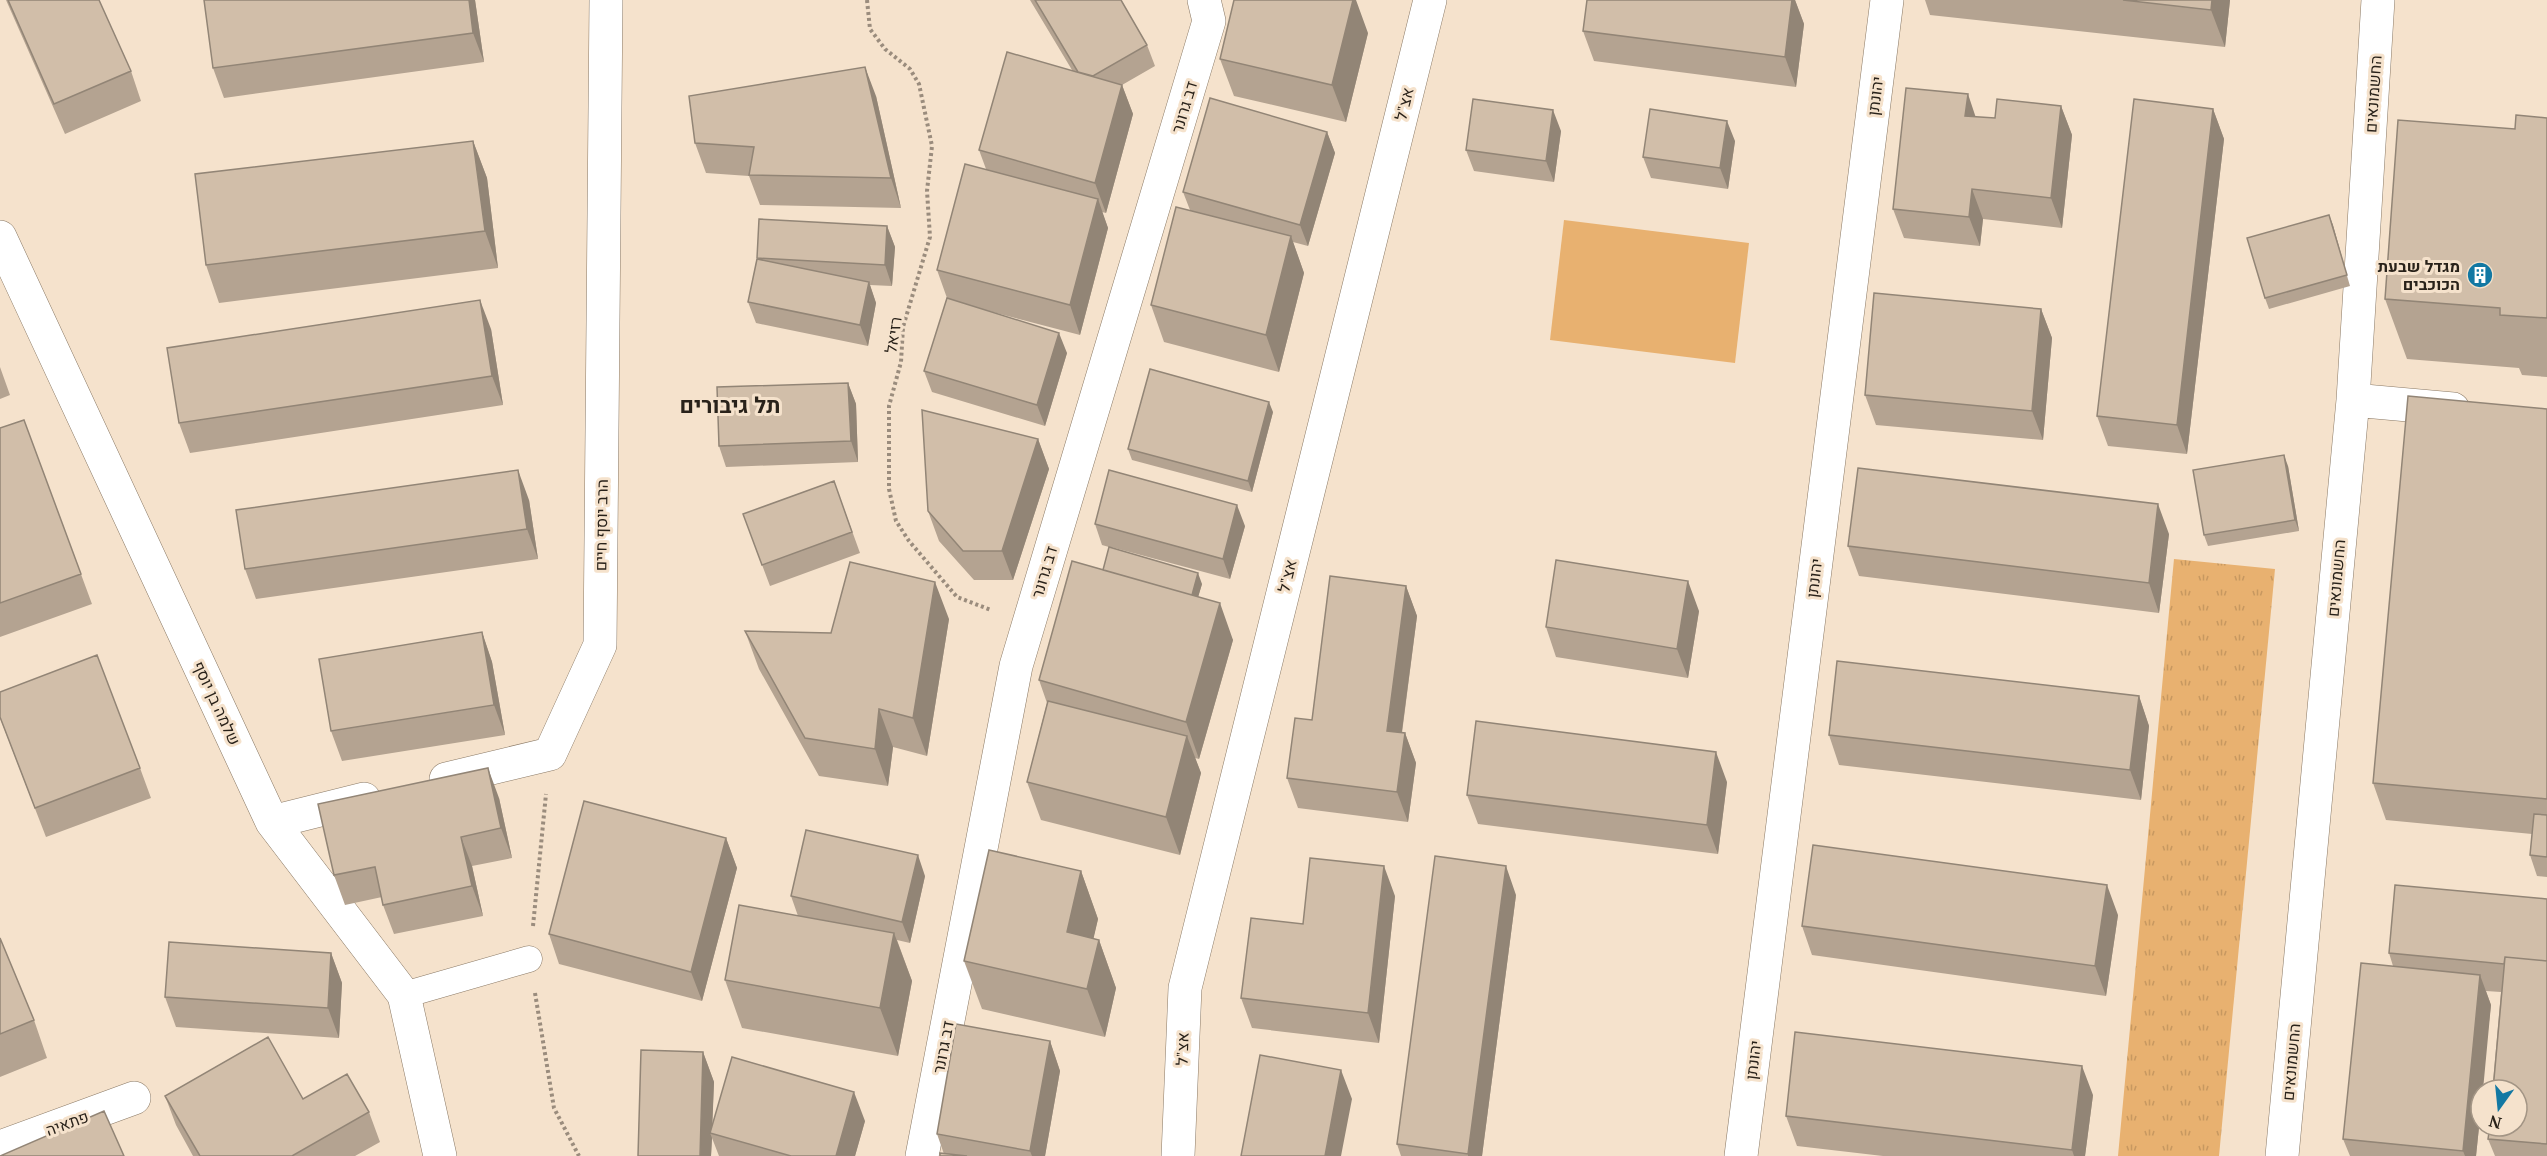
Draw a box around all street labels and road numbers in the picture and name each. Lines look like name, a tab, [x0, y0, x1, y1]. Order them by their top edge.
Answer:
street label: החשמונאים	[2359, 54, 2387, 134]
street label: יהונתן	[1862, 75, 1888, 117]
street label: דב גרונר	[1166, 78, 1202, 136]
street label: אצ"ל	[1389, 85, 1419, 123]
street label: רזיאל	[879, 315, 907, 355]
street label: הרב יוסף חיים	[589, 479, 613, 571]
street label: החשמונאים	[2322, 538, 2350, 618]
street label: דב גרונר	[1026, 543, 1062, 601]
street label: אצ"ל	[1272, 557, 1302, 595]
street label: יהונתן	[1801, 557, 1827, 599]
street label: שלמה בן יוסף	[188, 657, 246, 749]
street label: דב גרונר	[927, 1019, 959, 1075]
street label: החשמונאים	[2277, 1022, 2305, 1102]
street label: אצ"ל	[1170, 1032, 1194, 1066]
street label: יהונתן	[1740, 1039, 1766, 1081]
street label: פתאיה	[42, 1105, 92, 1141]

